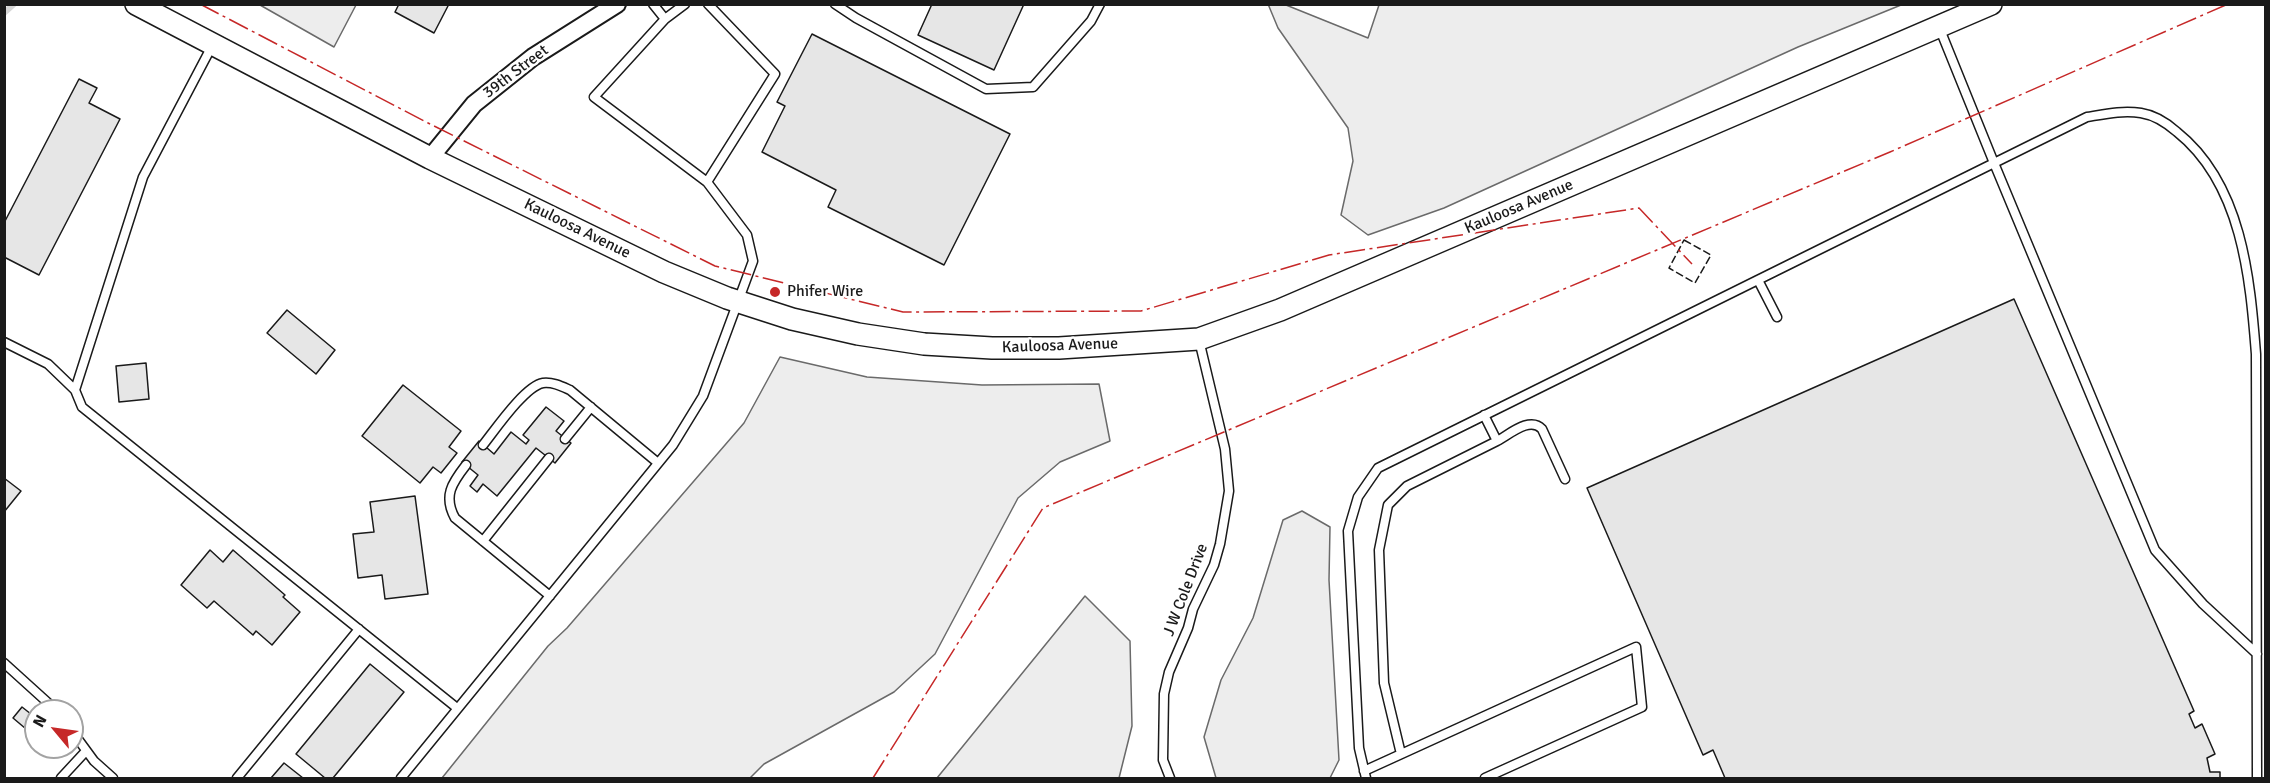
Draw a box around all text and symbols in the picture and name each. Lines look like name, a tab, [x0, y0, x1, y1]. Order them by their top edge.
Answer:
street label: 39th Street	[480, 41, 552, 103]
street label: Kauloosa Avenue	[1462, 175, 1576, 239]
street label: Kauloosa Avenue	[521, 195, 633, 263]
place label: Phifer Wire	[787, 282, 863, 302]
marker: Phifer Wire	[768, 285, 782, 299]
street label: Kauloosa Avenue	[1002, 334, 1118, 358]
street label: J W Cole Drive	[1160, 541, 1212, 639]
north arrow	[24, 699, 84, 759]
text: N	[29, 712, 51, 731]

